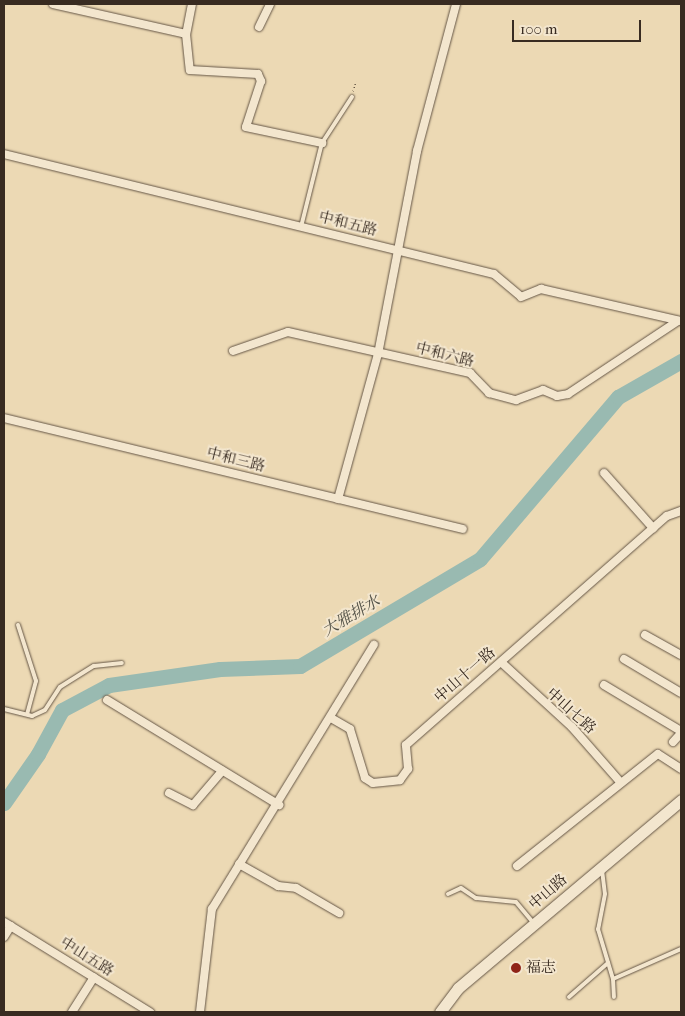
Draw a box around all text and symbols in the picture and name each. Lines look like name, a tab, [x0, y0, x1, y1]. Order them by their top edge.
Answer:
scale bar	[515, 10, 644, 42]
text: 100 m	[520, 20, 558, 38]
street label: 中和五路	[317, 208, 379, 240]
street label: 中和六路	[414, 339, 476, 371]
street label: 中和三路	[205, 444, 267, 476]
water label: 大雅排水	[319, 591, 383, 641]
street label: 中山十一路	[431, 644, 499, 706]
street label: 中山七路	[543, 684, 599, 738]
street label: 中山路	[525, 870, 571, 914]
street label: 中山五路	[57, 933, 117, 981]
place label: 福志	[526, 959, 556, 977]
marker: 福志	[510, 962, 522, 974]

